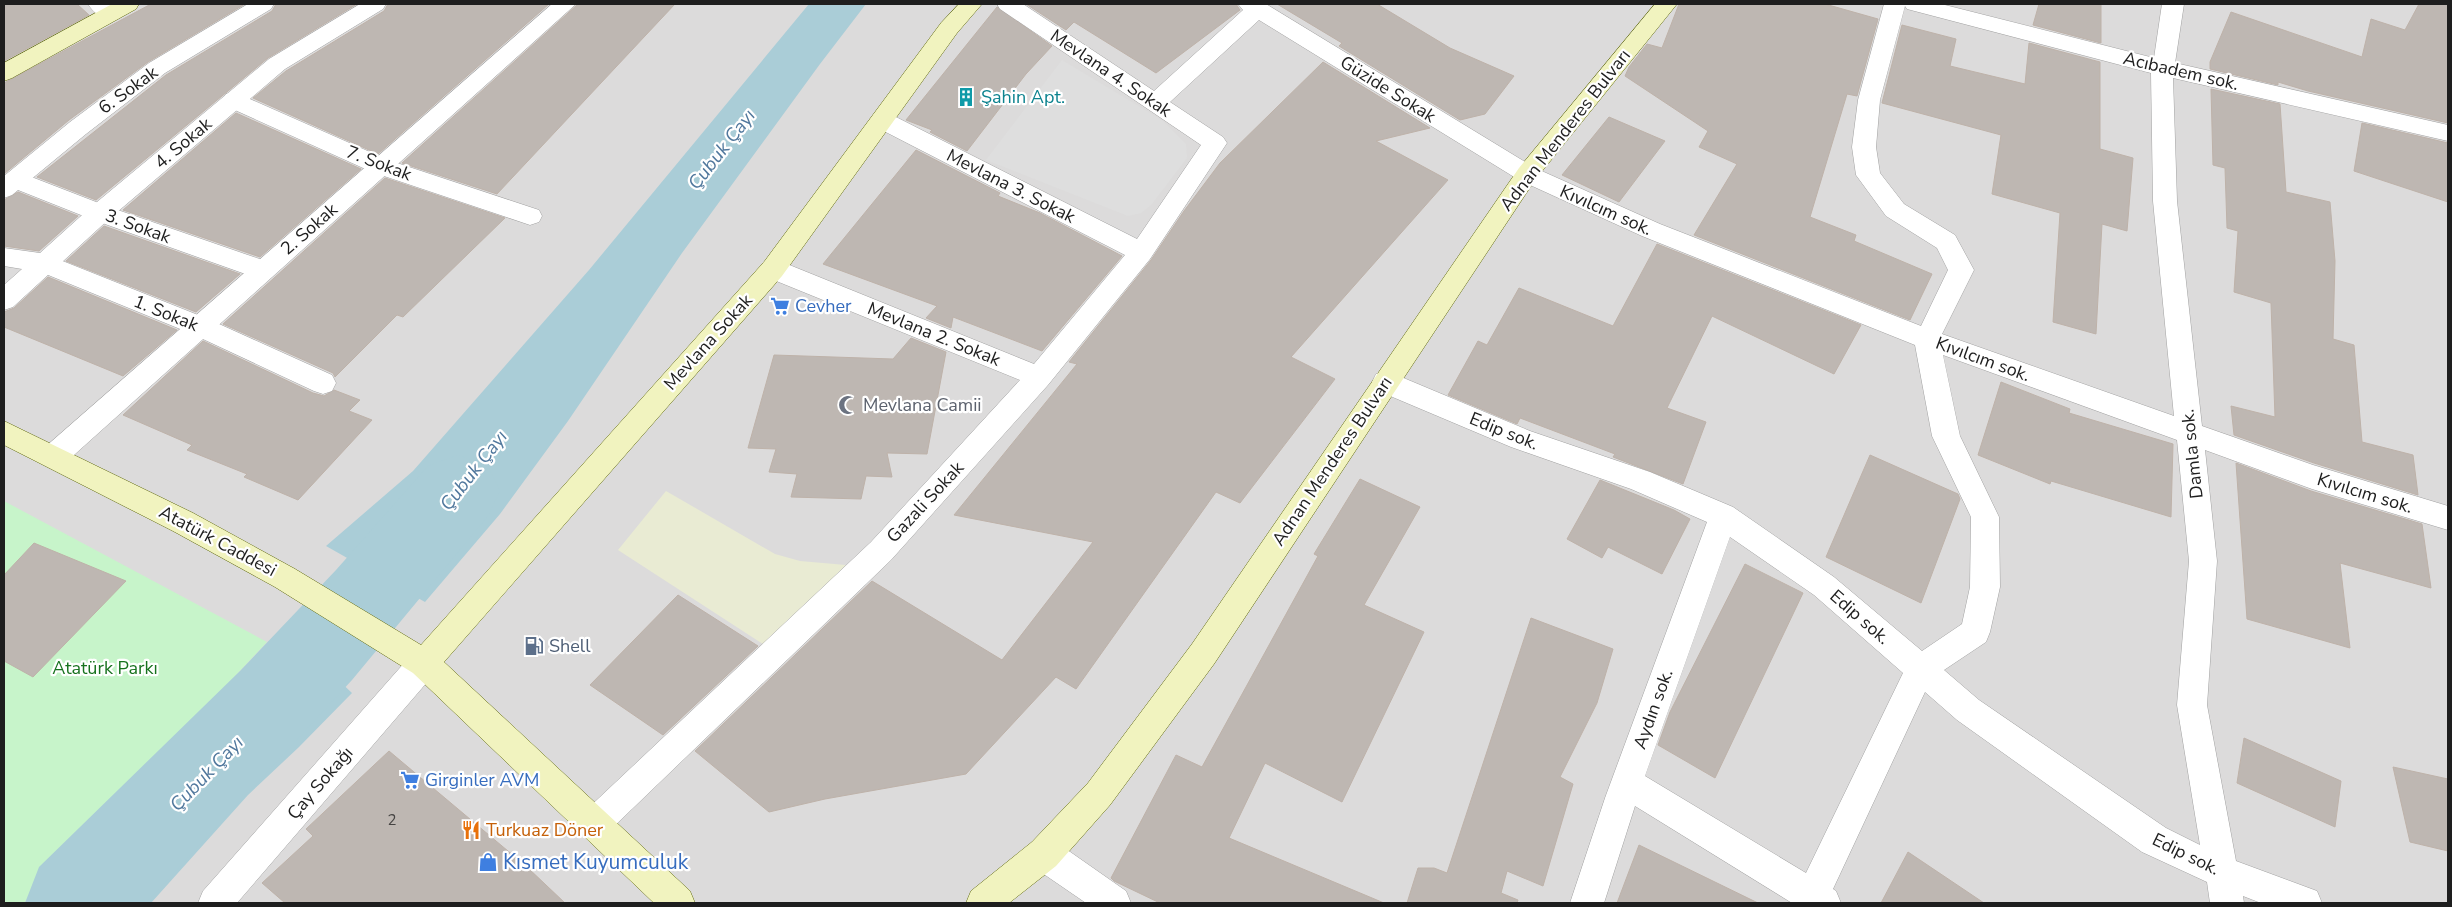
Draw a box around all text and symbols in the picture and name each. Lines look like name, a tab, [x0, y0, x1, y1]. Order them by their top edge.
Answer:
street label: Mevlana 4. Sokak	[1046, 24, 1177, 123]
street label: Adnan Menderes Bulvarı	[1494, 44, 1636, 216]
street label: Acıbadem sok.	[2121, 46, 2241, 96]
street label: Güzide Sokak	[1335, 50, 1441, 129]
street label: 6. Sokak	[93, 60, 163, 120]
place label: Şahin Apt.	[981, 85, 1065, 109]
building icon: Şahin Apt.	[955, 86, 977, 108]
water label: Çubuk Çayı	[682, 104, 762, 195]
street label: 4. Sokak	[149, 111, 218, 174]
street label: 7. Sokak	[343, 140, 416, 187]
street label: Mevlana 3. Sokak	[943, 143, 1080, 229]
street label: Kıvılcım sok.	[1556, 179, 1656, 241]
street label: 2. Sokak	[275, 197, 343, 260]
street label: 3. Sokak	[102, 203, 175, 249]
street label: Mevlana Sokak	[658, 288, 758, 395]
street label: 1. Sokak	[130, 289, 203, 337]
place label: Cevher	[795, 294, 852, 318]
supermarket icon: Cevher	[769, 295, 791, 317]
street label: Mevlana 2. Sokak	[864, 296, 1005, 372]
street label: Kıvılcım sok.	[1933, 331, 2033, 387]
street label: Adnan Menderes Bulvarı	[1266, 372, 1398, 550]
place label: Mevlana Camii	[863, 393, 982, 417]
mosque icon: Mevlana Camii	[837, 394, 859, 416]
street label: Edip sok.	[1466, 406, 1542, 456]
street label: Damla sok.	[2175, 408, 2209, 500]
water label: Çubuk Çayı	[434, 425, 514, 516]
street label: Gazali Sokak	[881, 455, 970, 548]
street label: Kıvılcım sok.	[2314, 467, 2416, 519]
street label: Atatürk Caddesi	[155, 500, 281, 582]
street label: Edip sok.	[1825, 584, 1895, 650]
place label: Shell	[549, 634, 591, 658]
fuel station icon: Shell	[523, 635, 545, 657]
park label: Atatürk Parkı	[52, 656, 158, 680]
street label: Aydın sok.	[1627, 666, 1679, 752]
water label: Çubuk Çayı	[164, 730, 249, 817]
street label: Çay Sokağı	[282, 741, 358, 825]
place label: Girginler AVM	[425, 768, 539, 792]
supermarket icon: Girginler AVM	[399, 769, 421, 791]
house number: 2	[387, 810, 397, 830]
place label: Turkuaz Döner	[486, 818, 604, 842]
restaurant icon: Turkuaz Döner	[460, 819, 482, 841]
street label: Edip sok.	[2148, 827, 2224, 881]
place label: Kısmet Kuyumculuk	[503, 848, 689, 876]
shop icon: Kısmet Kuyumculuk	[477, 851, 499, 873]

